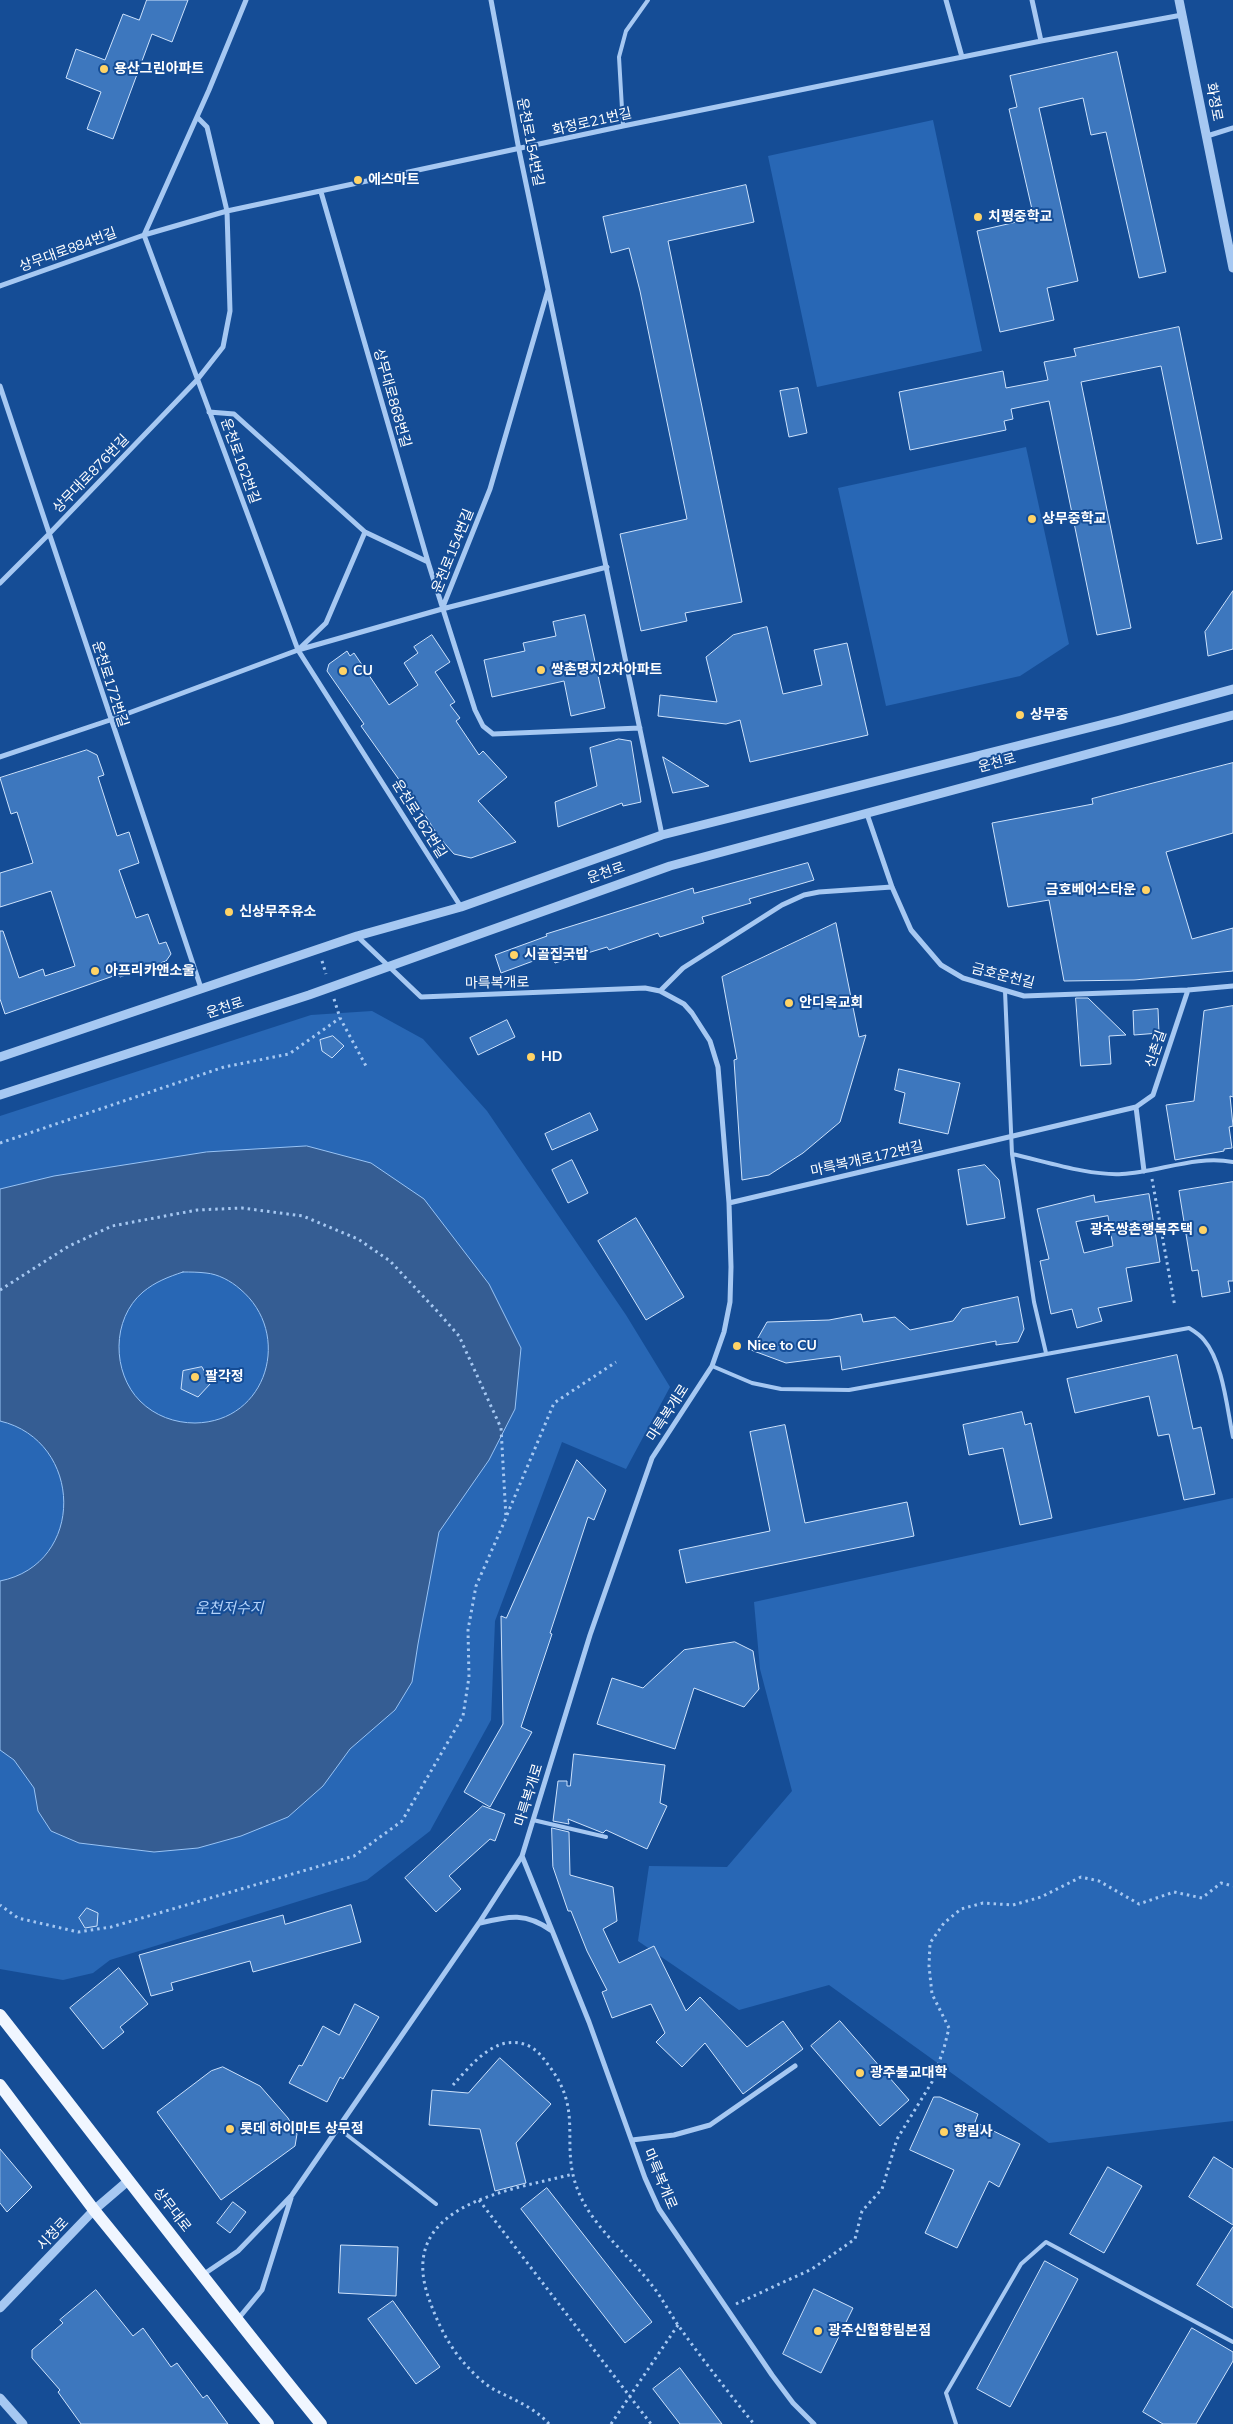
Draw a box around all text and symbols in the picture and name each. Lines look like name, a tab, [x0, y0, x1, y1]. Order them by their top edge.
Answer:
place label: 용산그린아파트	[114, 61, 204, 77]
marker: 용산그린아파트	[98, 63, 110, 75]
street label: 화정로	[1202, 81, 1226, 123]
street label: 운천로154번길	[513, 96, 547, 188]
street label: 화정로21번길	[551, 105, 633, 139]
place label: 에스마트	[368, 172, 420, 188]
marker: 에스마트	[352, 174, 364, 186]
place label: 치평중학교	[988, 209, 1052, 225]
marker: 치평중학교	[972, 211, 984, 223]
street label: 상무대로884번길	[17, 225, 119, 275]
street label: 상무대로868번길	[370, 346, 414, 450]
street label: 운천로162번길	[217, 416, 263, 506]
street label: 상무대로876번길	[49, 431, 133, 517]
street label: 운천로154번길	[428, 506, 478, 596]
place label: 상무중학교	[1042, 511, 1106, 527]
marker: 상무중학교	[1026, 513, 1038, 525]
street label: 운천로172번길	[88, 639, 132, 729]
place label: 쌍촌명지2차아파트	[551, 662, 662, 678]
place label: CU	[353, 663, 373, 679]
marker: 쌍촌명지2차아파트	[535, 664, 547, 676]
marker: CU	[337, 665, 349, 677]
place label: 상무중	[1030, 707, 1069, 723]
marker: 상무중	[1014, 709, 1026, 721]
street label: 운천로	[976, 750, 1018, 776]
street label: 운천로162번길	[388, 777, 450, 861]
street label: 운천로	[585, 859, 627, 887]
place label: 금호베어스타운	[1046, 882, 1136, 898]
marker: 금호베어스타운	[1140, 884, 1152, 896]
place label: 신상무주유소	[239, 904, 316, 920]
marker: 신상무주유소	[223, 906, 235, 918]
place label: 시골집국밥	[524, 947, 588, 963]
marker: 시골집국밥	[508, 949, 520, 961]
street label: 금호운천길	[970, 960, 1036, 992]
place label: 아프리카앤소울	[105, 963, 195, 979]
marker: 아프리카앤소울	[89, 965, 101, 977]
street label: 마륵복개로	[465, 974, 529, 992]
street label: 운천로	[204, 994, 246, 1022]
place label: 안디옥교회	[799, 995, 863, 1011]
marker: 안디옥교회	[783, 997, 795, 1009]
street label: 신촌길	[1142, 1028, 1170, 1070]
place label: HD	[541, 1049, 563, 1065]
marker: HD	[525, 1051, 537, 1063]
street label: 마륵복개로172번길	[809, 1138, 925, 1180]
place label: 광주쌍촌행복주택	[1090, 1222, 1193, 1238]
marker: 광주쌍촌행복주택	[1197, 1224, 1209, 1236]
place label: Nice to CU	[747, 1338, 817, 1354]
marker: Nice to CU	[731, 1340, 743, 1352]
place label: 팔각정	[205, 1369, 244, 1385]
marker: 팔각정	[189, 1371, 201, 1383]
street label: 마륵복개로	[643, 1381, 693, 1445]
water label: 운천저수지	[195, 1599, 263, 1617]
street label: 마륵복개로	[512, 1762, 546, 1828]
place label: 광주불교대학	[870, 2065, 947, 2081]
marker: 광주불교대학	[854, 2067, 866, 2079]
place label: 롯데 하이마트 상무점	[240, 2121, 364, 2137]
marker: 롯데 하이마트 상무점	[224, 2123, 236, 2135]
place label: 향림사	[954, 2124, 993, 2140]
marker: 향림사	[938, 2126, 950, 2138]
street label: 마륵복개로	[640, 2146, 680, 2212]
street label: 상무대로	[150, 2185, 194, 2235]
street label: 시청로	[34, 2214, 72, 2254]
place label: 광주신협향림본점	[828, 2323, 931, 2339]
marker: 광주신협향림본점	[812, 2325, 824, 2337]

